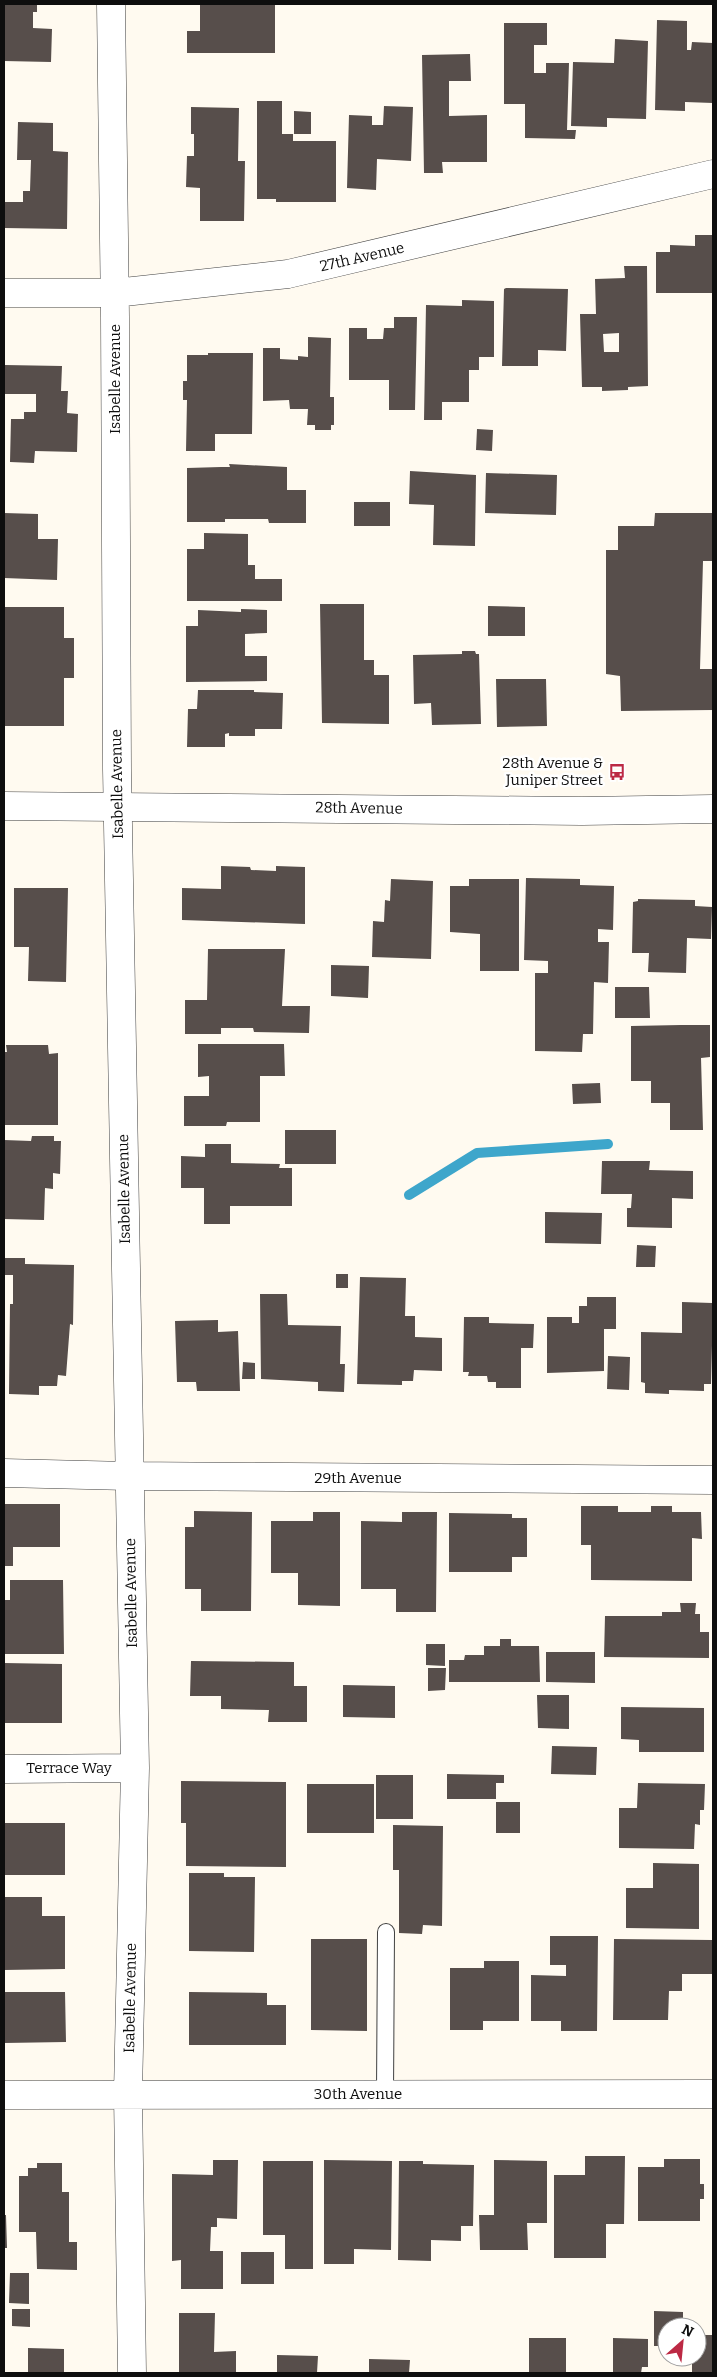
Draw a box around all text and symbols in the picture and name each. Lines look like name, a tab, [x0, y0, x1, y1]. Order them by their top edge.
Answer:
street label: 27th Avenue	[318, 239, 406, 275]
street label: Isabelle Avenue	[106, 324, 124, 434]
street label: Isabelle Avenue	[107, 729, 127, 839]
place label: 28th Avenue & Juniper Street	[502, 754, 604, 789]
bus stop icon: 28th Avenue & Juniper Street	[607, 762, 627, 782]
street label: 28th Avenue	[315, 798, 403, 818]
street label: Isabelle Avenue	[114, 1134, 134, 1244]
street label: 29th Avenue	[314, 1469, 402, 1487]
street label: Isabelle Avenue	[121, 1538, 141, 1648]
street label: Terrace Way	[26, 1759, 112, 1777]
street label: Isabelle Avenue	[120, 1943, 140, 2053]
street label: 30th Avenue	[314, 2085, 402, 2103]
north arrow	[657, 2317, 707, 2367]
text: N	[679, 2321, 697, 2341]

